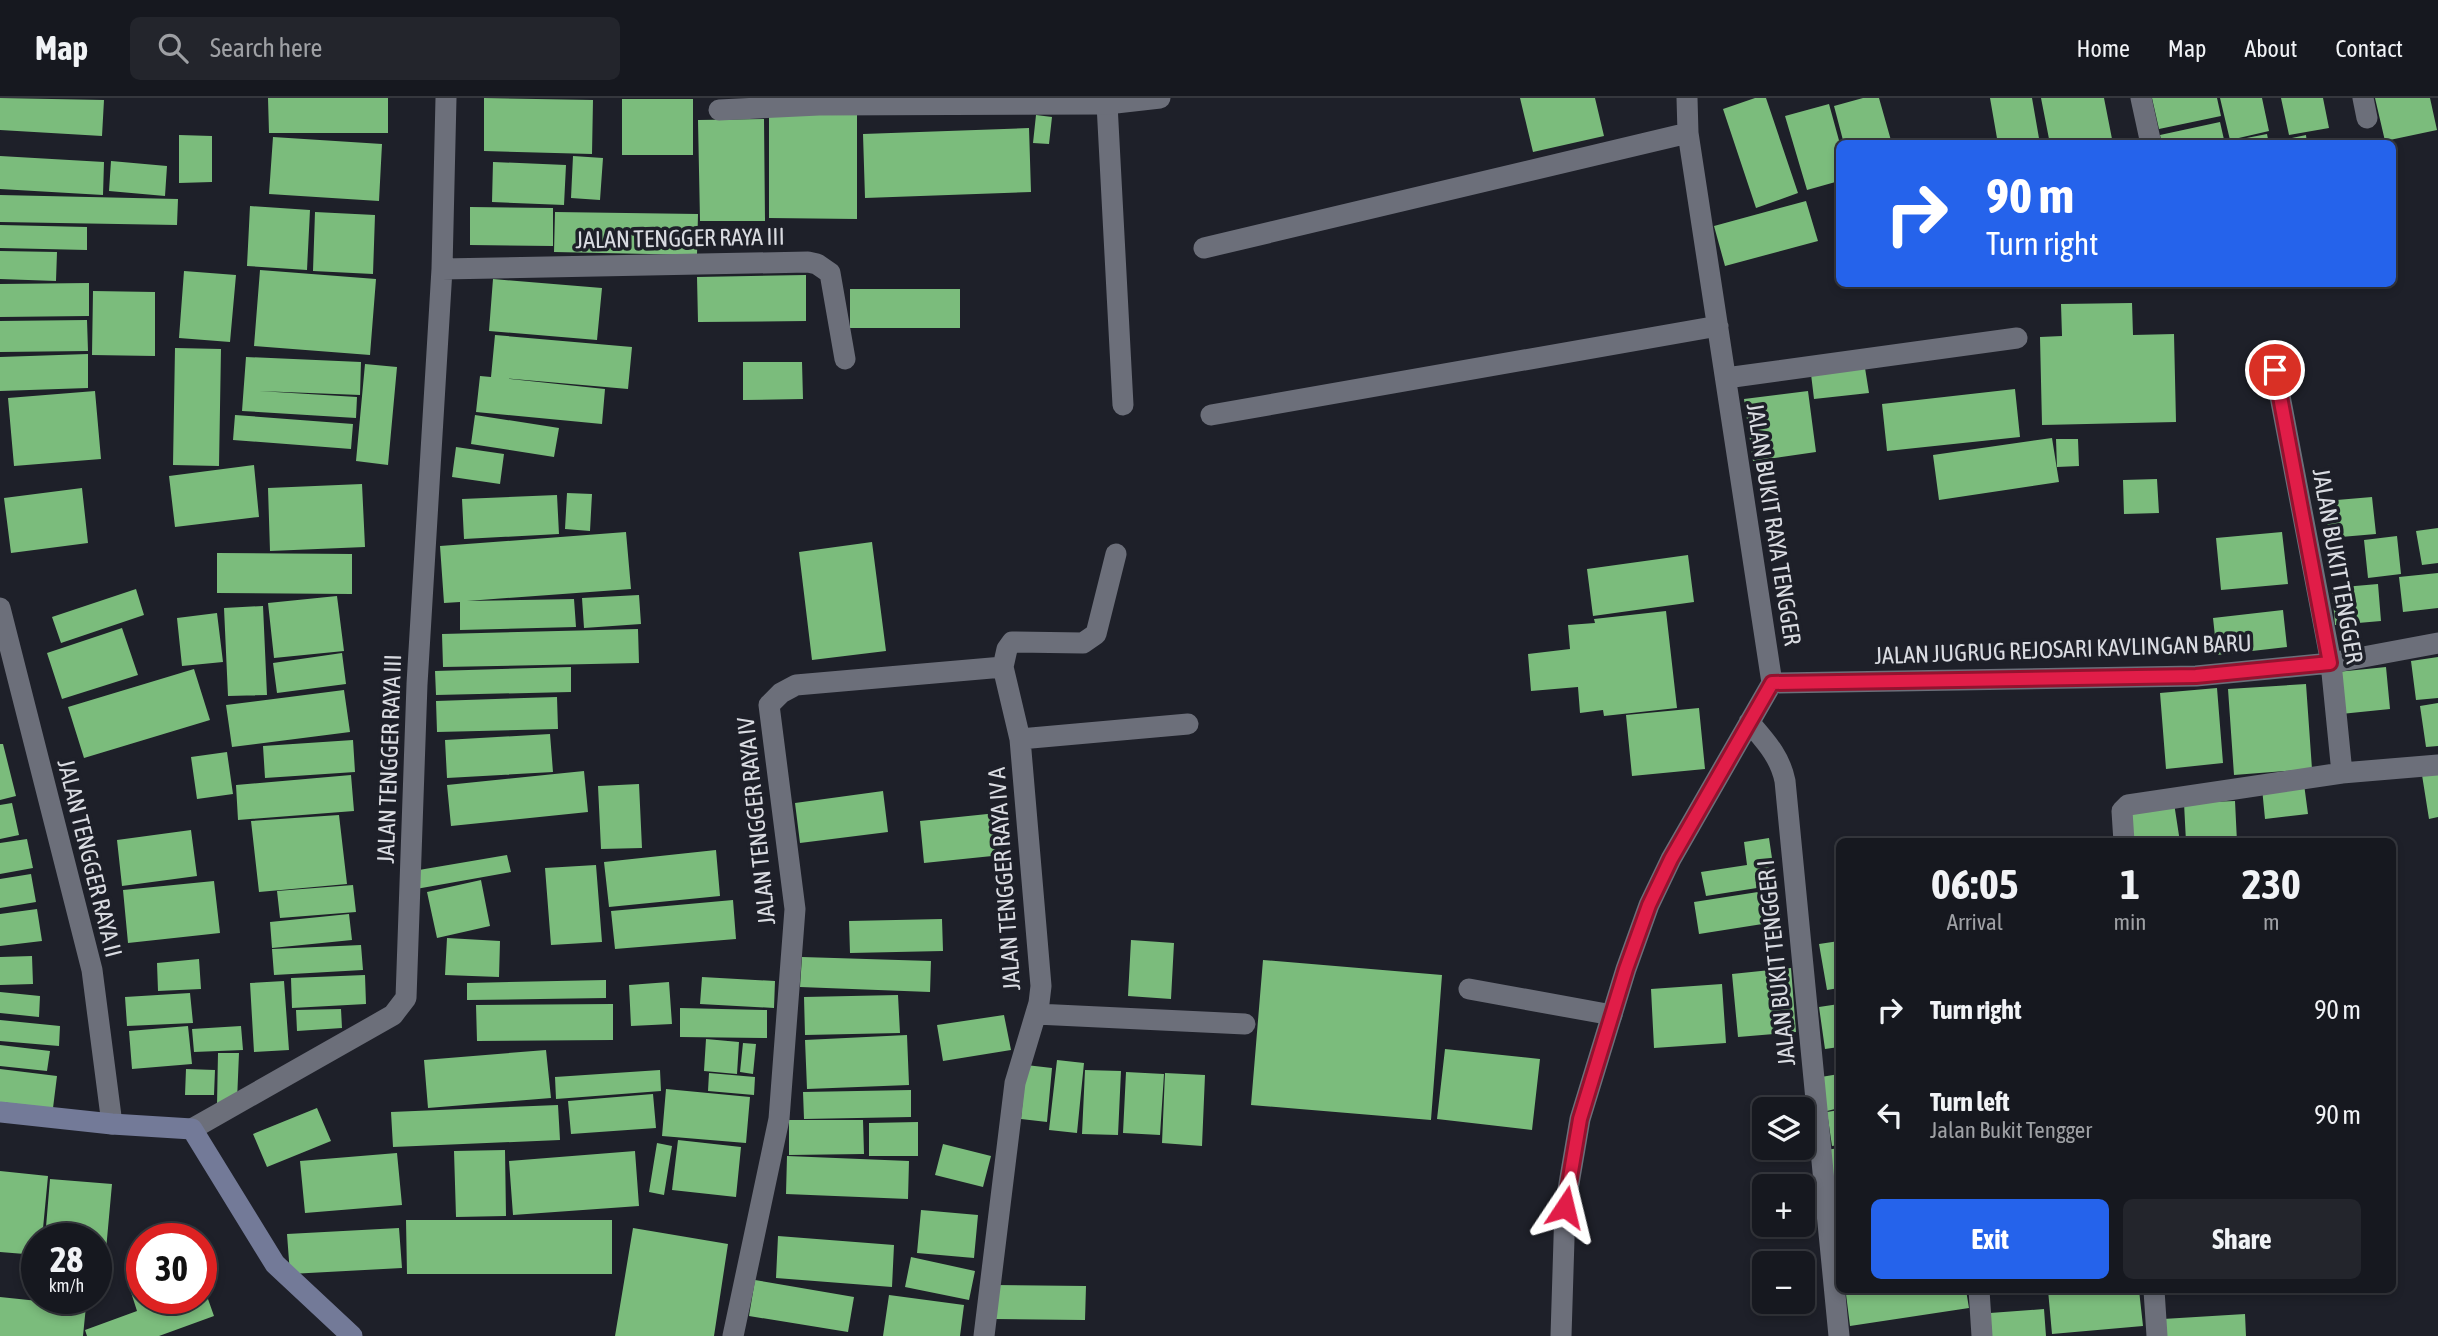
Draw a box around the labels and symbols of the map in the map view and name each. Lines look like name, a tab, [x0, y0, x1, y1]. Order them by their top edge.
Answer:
street label: JALAN TENGGER RAYA III	[575, 223, 785, 253]
pin	[2245, 340, 2305, 400]
street label: JALAN BUKIT RAYA TENGGER	[1742, 401, 1806, 647]
street label: JALAN BUKIT TENGGER	[2308, 466, 2368, 666]
street label: JALAN JUGRUG REJOSARI KAVLINGAN BARU	[1874, 629, 2252, 669]
street label: JALAN TENGGER RAYA III	[372, 654, 406, 864]
street label: JALAN TENGGER RAYA IV	[732, 716, 780, 926]
street label: JALAN TENGGER RAYA II	[52, 756, 128, 960]
street label: JALAN TENGGER RAYA IV A	[983, 766, 1025, 992]
street label: JALAN BUKIT TENGGER I	[1752, 859, 1800, 1067]
position arrow	[1528, 1170, 1602, 1244]
speed limit sign: 30	[126, 1223, 217, 1314]

